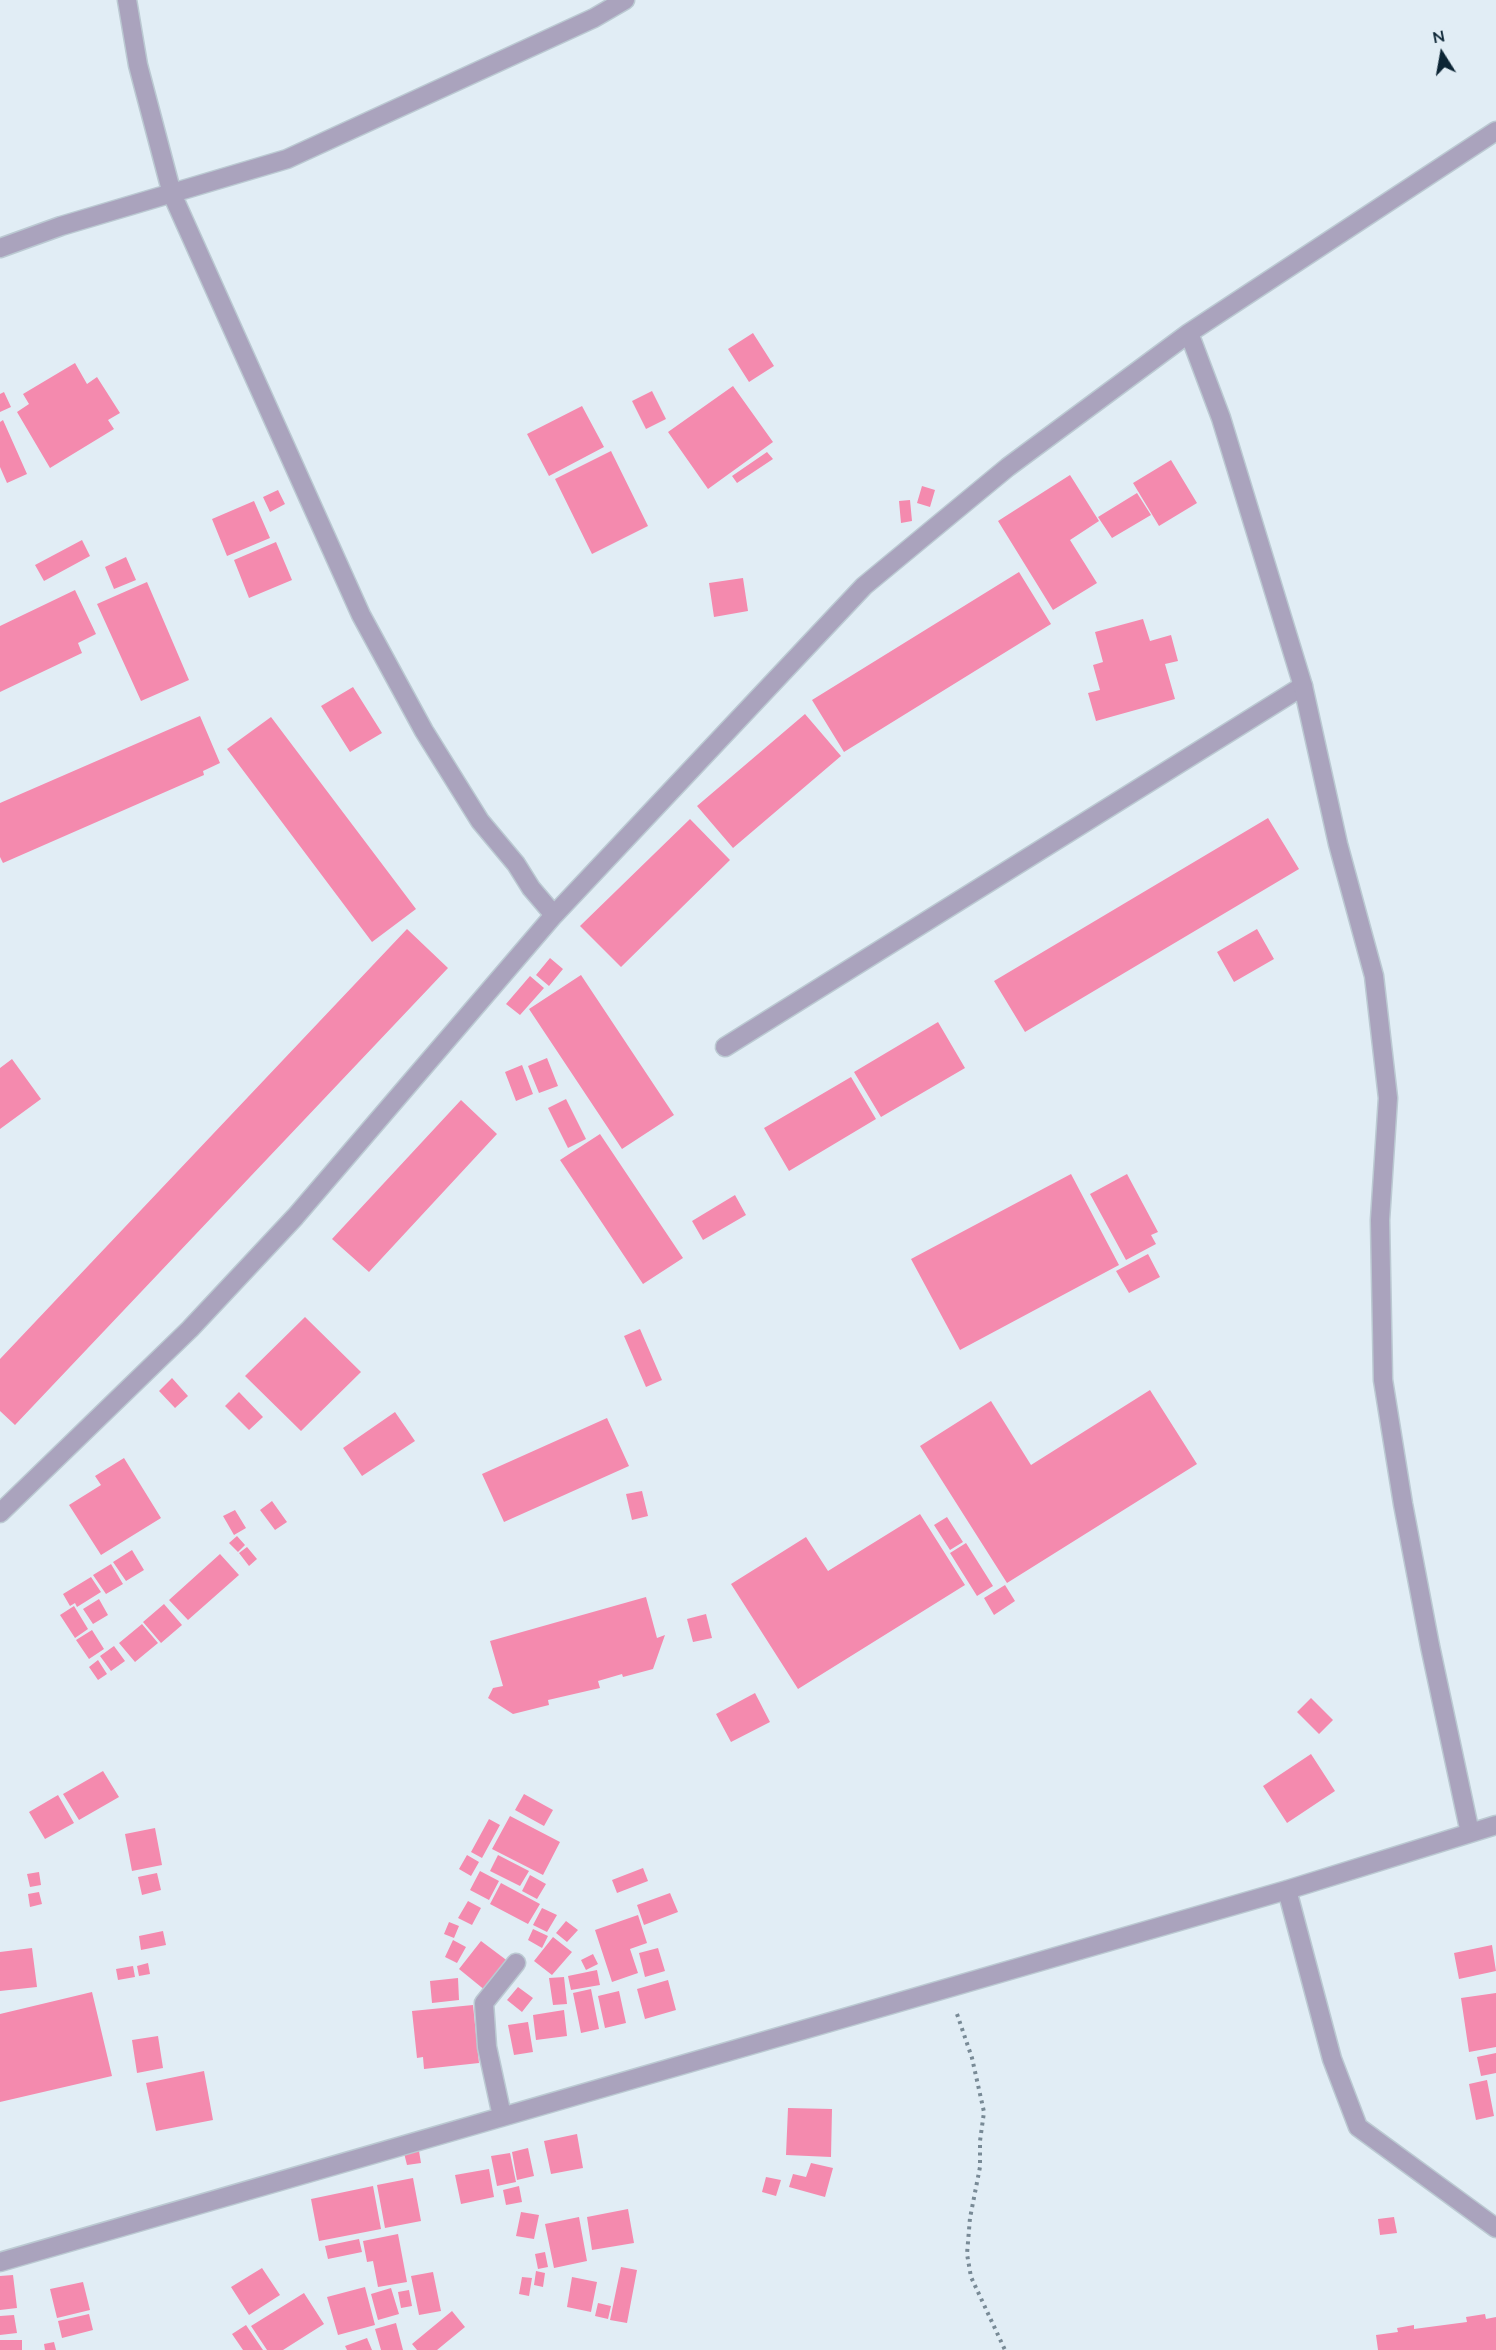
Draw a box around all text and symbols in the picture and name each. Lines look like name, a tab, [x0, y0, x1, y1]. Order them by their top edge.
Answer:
north arrow	[1412, 24, 1472, 84]
text: N	[1431, 25, 1446, 47]

